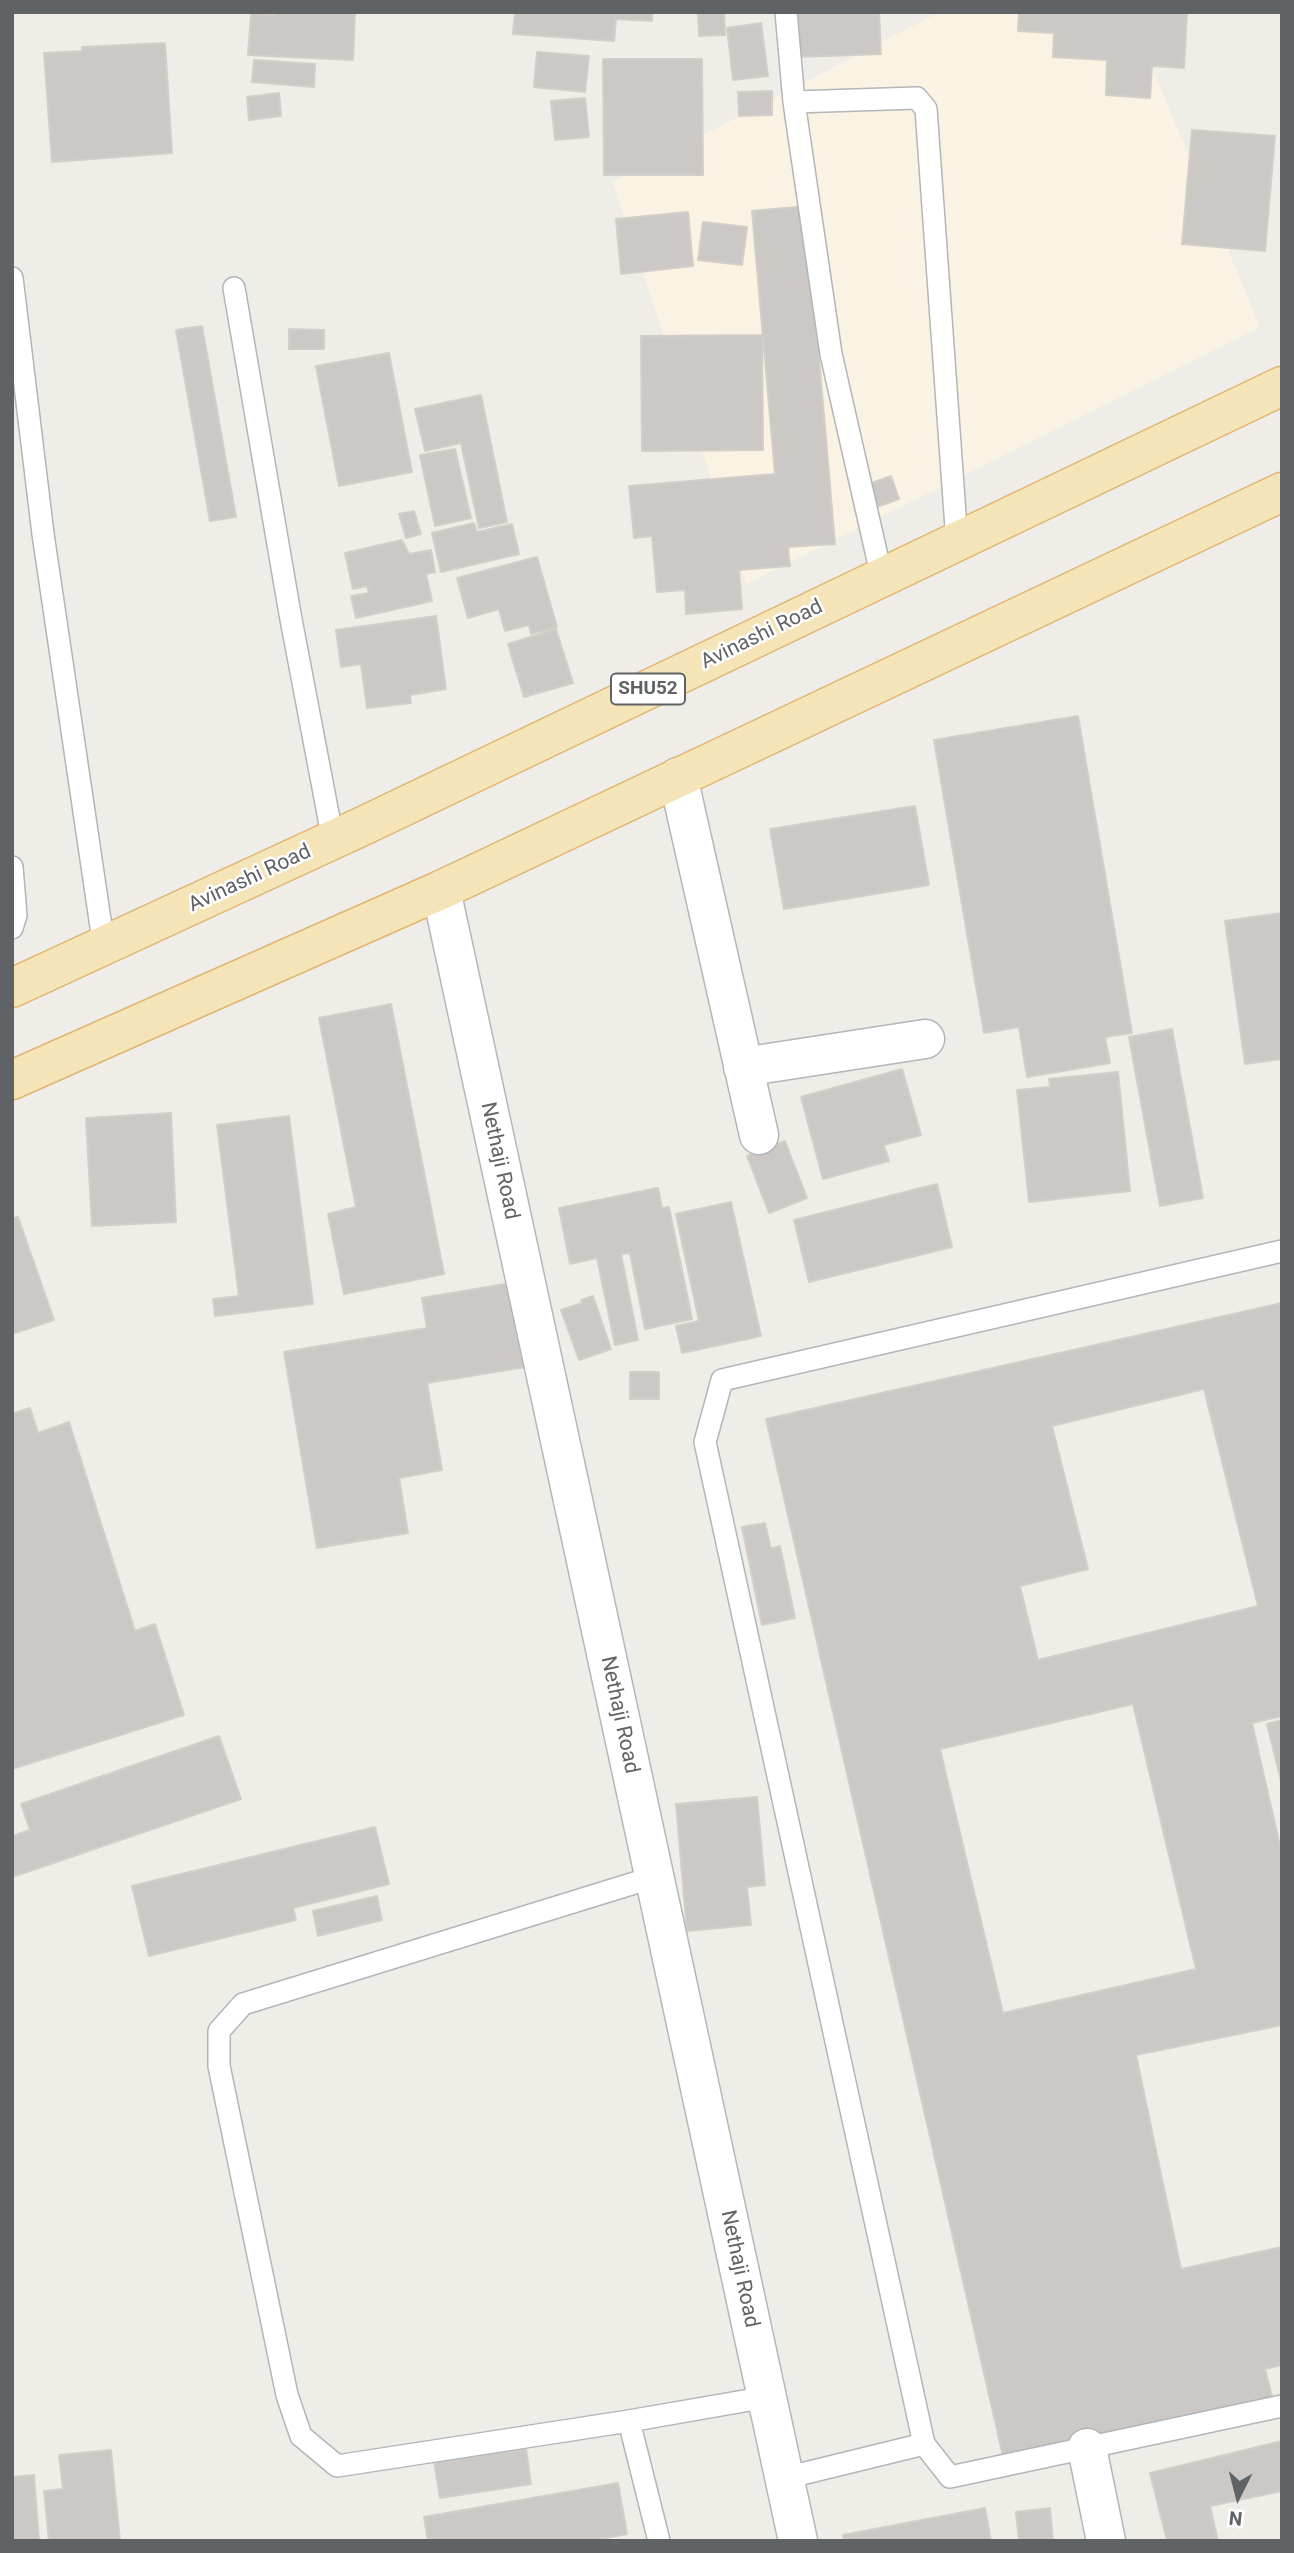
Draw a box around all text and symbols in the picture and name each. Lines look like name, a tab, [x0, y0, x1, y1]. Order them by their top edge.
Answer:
street label: Avinashi Road	[697, 595, 827, 675]
road number: SHU52	[611, 674, 685, 704]
street label: Avinashi Road	[185, 840, 315, 918]
street label: Nethaji Road	[474, 1100, 524, 1222]
street label: Nethaji Road	[594, 1654, 644, 1776]
street label: Nethaji Road	[714, 2208, 764, 2330]
north arrow	[1203, 2462, 1273, 2532]
text: N	[1228, 2506, 1244, 2531]

